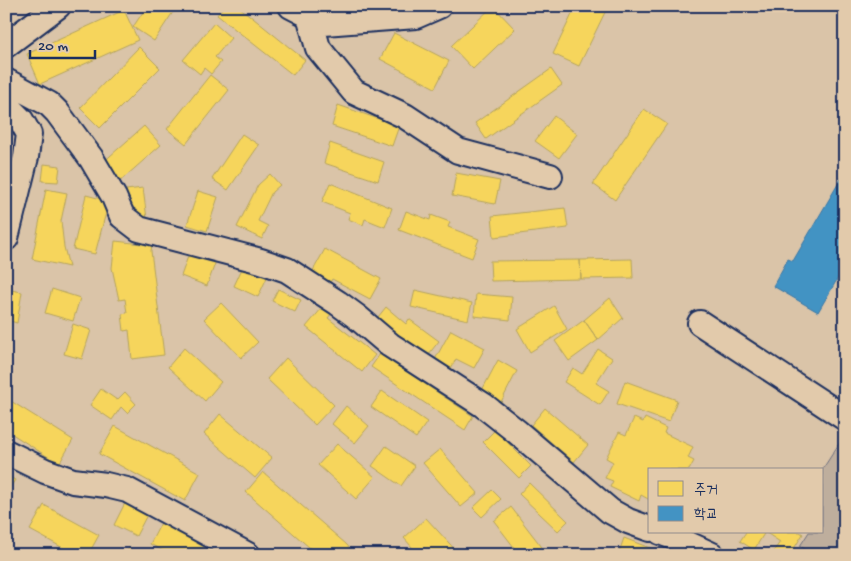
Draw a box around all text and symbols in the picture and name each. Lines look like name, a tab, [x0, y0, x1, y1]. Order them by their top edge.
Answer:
scale bar	[30, 28, 95, 60]
text: 20 m	[38, 38, 68, 56]
legend	[648, 468, 824, 534]
text: 주거	[694, 482, 718, 500]
text: 학교	[694, 506, 718, 524]

